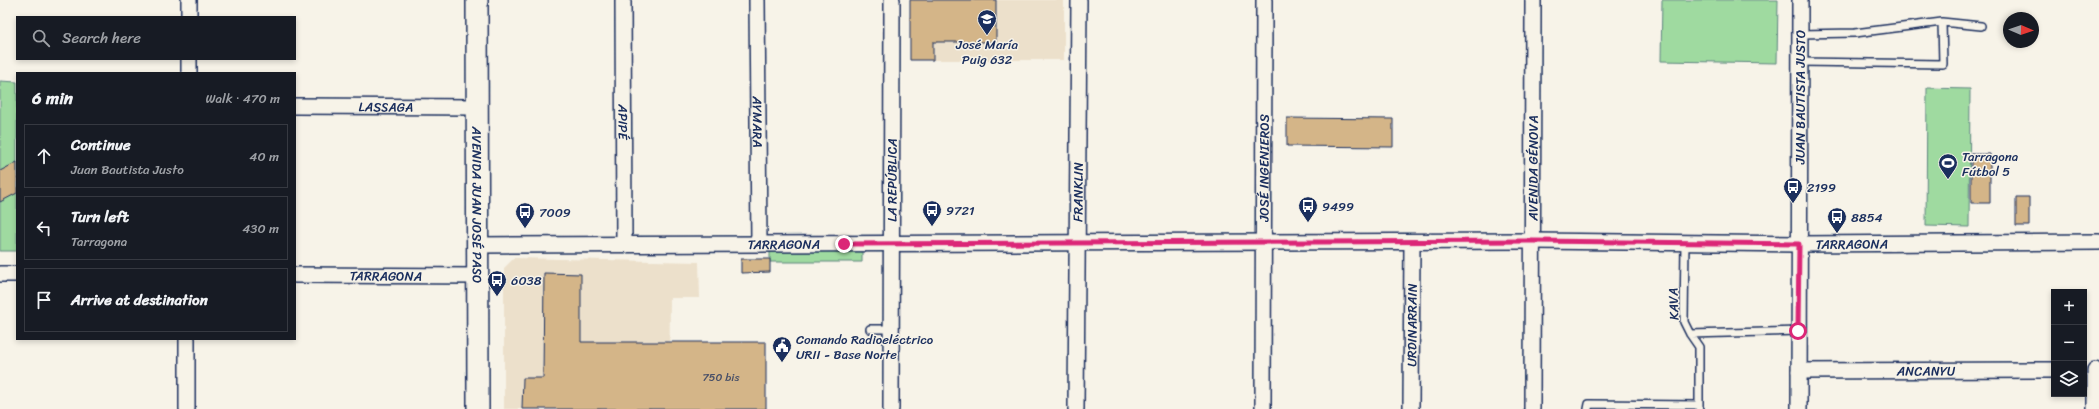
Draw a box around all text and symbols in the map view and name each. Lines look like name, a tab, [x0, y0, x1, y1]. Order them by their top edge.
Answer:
school or university icon: José María Puig 632	[976, 8, 998, 36]
north arrow	[2003, 12, 2039, 48]
search box	[16, 16, 296, 60]
text: Search here	[62, 25, 141, 51]
icon: search	[30, 27, 52, 49]
street label: JUAN BAUTISTA JUSTO	[1789, 30, 1812, 165]
place label: José María Puig 632	[955, 33, 1018, 71]
text: 6 min	[32, 83, 73, 113]
text: Walk · 470 m	[205, 87, 280, 110]
street label: LASSAGA	[359, 95, 413, 119]
street label: AYMARA	[746, 95, 769, 148]
street label: APIPÉ	[611, 103, 635, 140]
street label: JOSÉ INGENIEROS	[1252, 114, 1276, 223]
street label: AVENIDA GÉNOVA	[1521, 115, 1545, 222]
street label: AVENIDA JUAN JOSÉ PASO	[465, 126, 489, 283]
text: Continue	[71, 132, 131, 158]
street label: LA REPÚBLICA	[880, 138, 904, 222]
icon: ahead	[33, 145, 55, 167]
text: 40 m	[249, 145, 279, 168]
place label: Tarragona Fútbol 5	[1962, 145, 2019, 183]
sports icon: Tarragona Fútbol 5	[1937, 152, 1959, 180]
text: Juan Bautista Justo	[71, 158, 184, 181]
street label: FRANKLIN	[1066, 162, 1090, 222]
bus stop icon: 2199	[1782, 176, 1804, 204]
place label: 2199	[1807, 176, 1836, 199]
bus stop icon: 9499	[1297, 195, 1319, 223]
place label: 9499	[1322, 195, 1354, 218]
bus stop icon: 9721	[921, 199, 943, 227]
place label: 9721	[946, 199, 975, 222]
bus stop icon: 7009	[514, 201, 536, 229]
place label: 7009	[539, 201, 571, 224]
text: Turn left	[71, 204, 129, 230]
bus stop icon: 8854	[1826, 206, 1848, 234]
place label: 8854	[1851, 206, 1883, 229]
icon: left	[33, 217, 55, 239]
text: 430 m	[242, 217, 279, 240]
text: Tarragona	[71, 230, 127, 253]
street label: TARRAGONA	[1816, 232, 1888, 256]
street label: TARRAGONA	[748, 233, 820, 256]
route end	[835, 235, 853, 253]
street label: TARRAGONA	[350, 264, 422, 288]
bus stop icon: 6038	[486, 269, 508, 297]
place label: 6038	[511, 269, 542, 292]
street label: URDINARRAIN	[1400, 283, 1424, 367]
text: Arrive at destination	[71, 287, 208, 313]
street label: KAVA	[1661, 287, 1686, 321]
icon: arrive	[33, 289, 55, 311]
map controls	[2051, 289, 2087, 397]
button: +	[2051, 289, 2087, 325]
route start	[1789, 322, 1807, 340]
button: −	[2051, 325, 2087, 361]
place label: Comando Radioeléctrico URII - Base Norte	[796, 328, 934, 366]
public building icon: Comando Radioeléctrico URII - Base Norte	[771, 335, 793, 363]
street label: ANCANYU	[1896, 359, 1955, 383]
button: layers	[2051, 361, 2087, 397]
house number: 750 bis	[703, 368, 740, 387]

